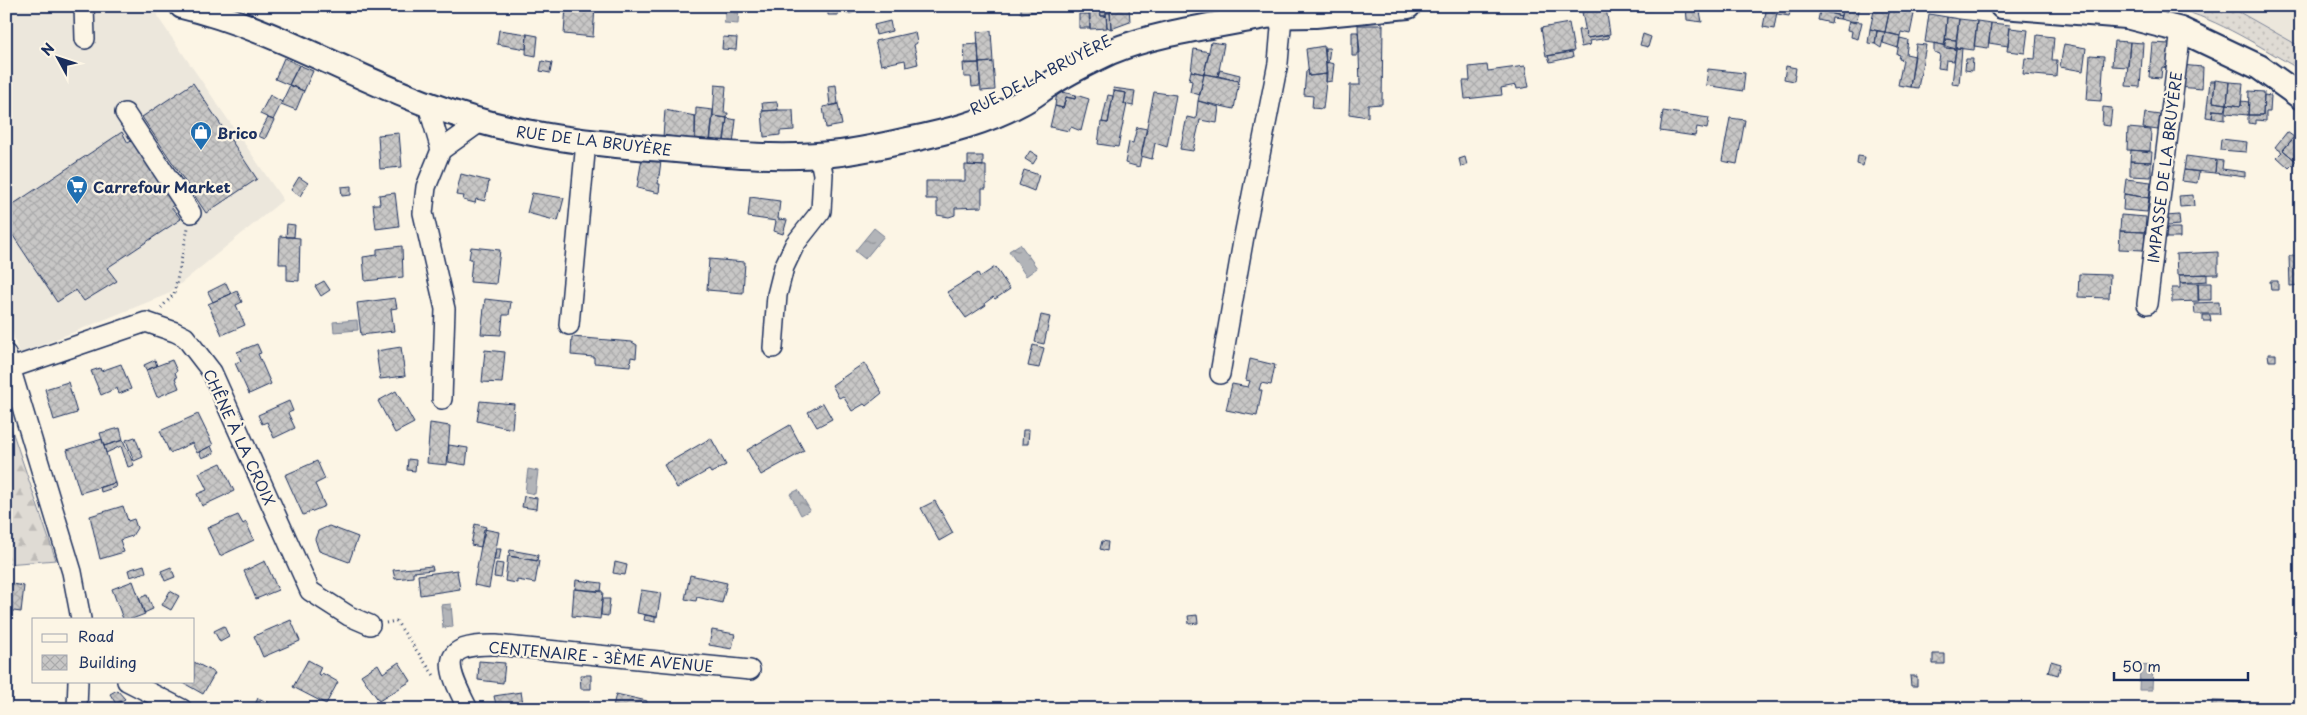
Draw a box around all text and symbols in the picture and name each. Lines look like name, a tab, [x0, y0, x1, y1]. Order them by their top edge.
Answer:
street label: RUE DE LA BRUYÈRE	[965, 28, 1115, 120]
north arrow	[32, 32, 82, 82]
text: N	[36, 38, 59, 60]
street label: IMPASSE DE LA BRUYÈRE	[2141, 70, 2187, 264]
street label: RUE DE LA BRUYÈRE	[515, 119, 673, 161]
shop icon: Brico	[189, 120, 213, 151]
place label: Brico	[217, 121, 258, 144]
supermarket icon: Carrefour Market	[65, 174, 89, 205]
place label: Carrefour Market	[93, 175, 231, 198]
street label: CHÊNE À LA CROIX	[198, 365, 282, 509]
legend	[32, 618, 195, 682]
text: Road	[78, 624, 114, 647]
street label: CENTENAIRE - 3ÈME AVENUE	[488, 635, 714, 677]
text: Building	[78, 650, 137, 673]
scale bar	[2114, 650, 2248, 682]
text: 50 m	[2122, 654, 2161, 677]

